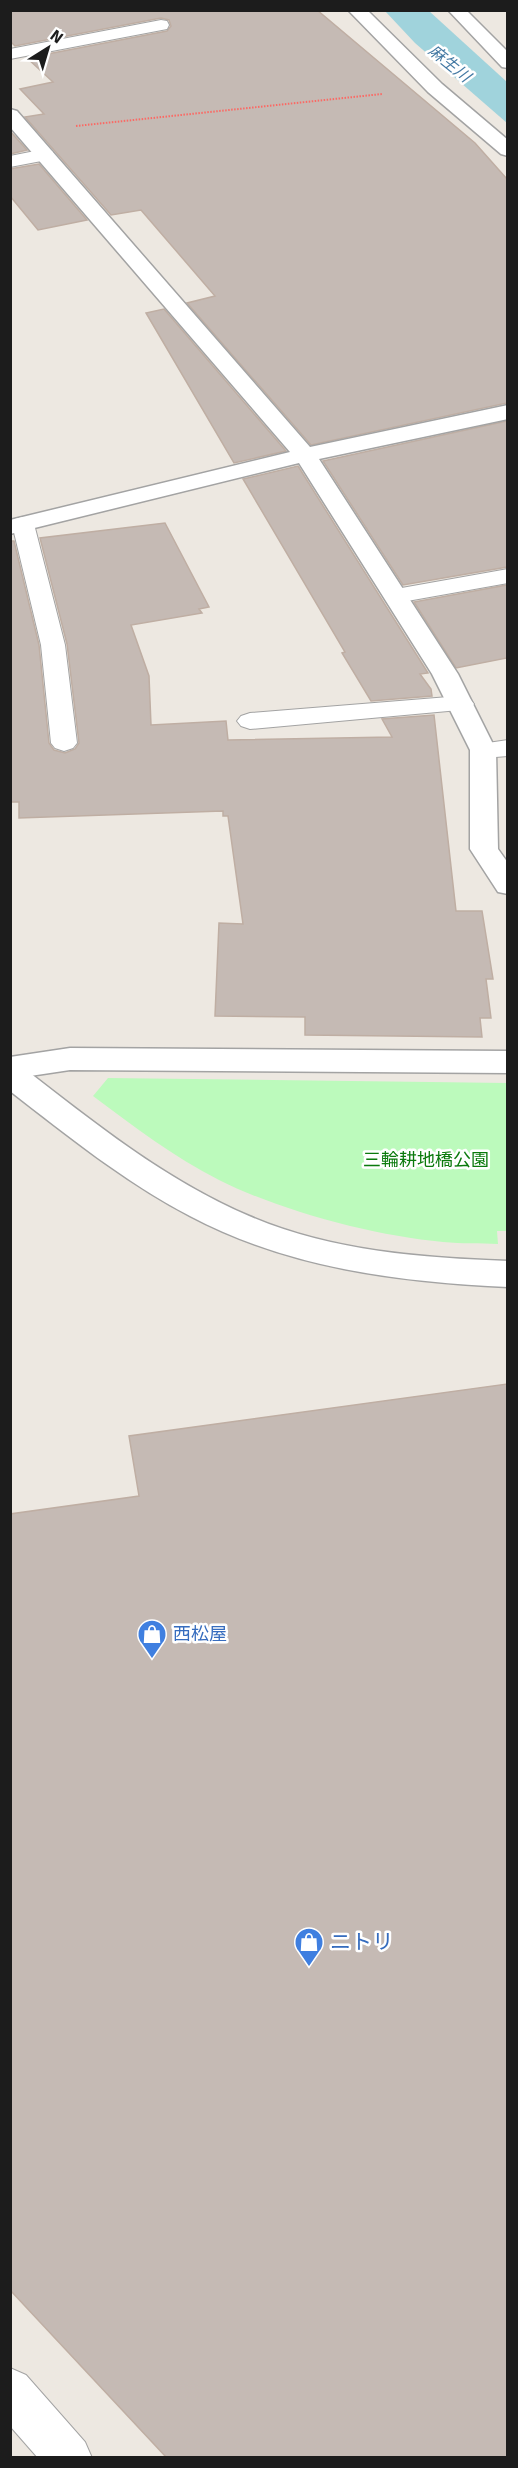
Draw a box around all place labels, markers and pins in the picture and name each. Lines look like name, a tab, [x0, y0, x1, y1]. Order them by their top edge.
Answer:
shop icon: 西松屋	[136, 1618, 168, 1660]
place label: 西松屋	[173, 1623, 227, 1645]
shop icon: ニトリ	[293, 1926, 325, 1968]
place label: ニトリ	[330, 1929, 393, 1955]

